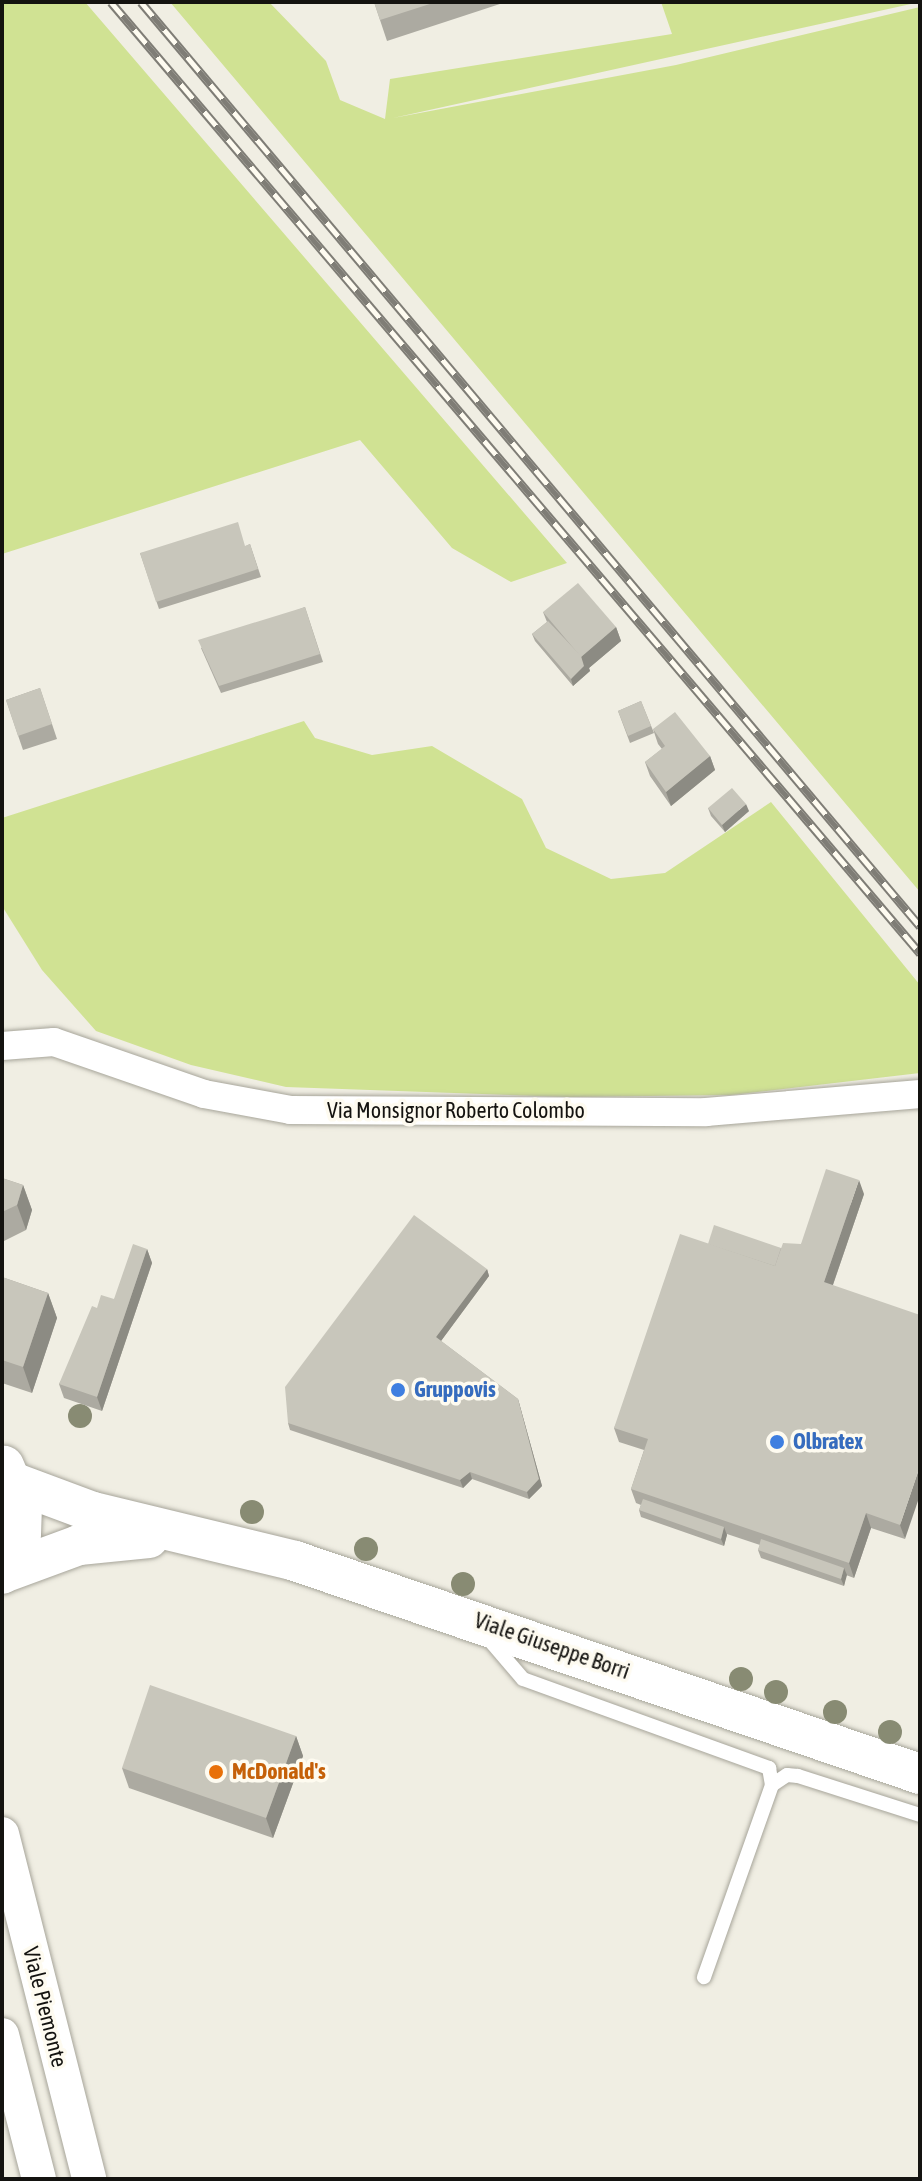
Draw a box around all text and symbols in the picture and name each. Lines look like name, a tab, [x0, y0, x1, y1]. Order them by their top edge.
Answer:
street label: Via Monsignor Roberto Colombo	[327, 1098, 585, 1124]
place label: Gruppovis	[414, 1377, 496, 1403]
marker: Gruppovis	[389, 1381, 407, 1399]
place label: Olbratex	[793, 1429, 863, 1455]
marker: Olbratex	[768, 1433, 786, 1451]
street label: Viale Giuseppe Borri	[471, 1607, 633, 1685]
place label: McDonald's	[232, 1759, 326, 1785]
marker: McDonald's	[207, 1763, 225, 1781]
street label: Viale Piemonte	[17, 1944, 73, 2070]

